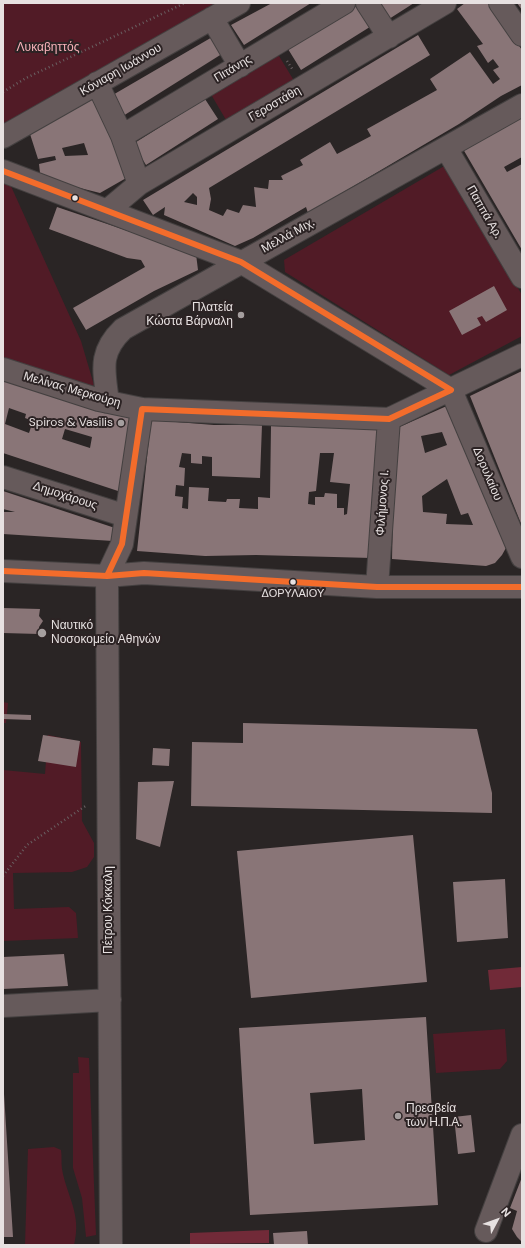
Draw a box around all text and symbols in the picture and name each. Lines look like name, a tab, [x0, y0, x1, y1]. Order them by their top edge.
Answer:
park label: Λυκαβηττός	[17, 41, 79, 55]
street label: Κόνιαρη Ιωάννου	[78, 41, 164, 99]
street label: Πιτάνης	[212, 52, 254, 86]
street label: Γεροστάθη	[246, 83, 304, 125]
street label: Παππά Αρ.	[463, 183, 505, 241]
unlabelled marker	[70, 193, 80, 203]
street label: Μελλά Μιχ.	[259, 215, 317, 257]
place label: Πλατεία Κώστα Βάρναλη	[146, 301, 233, 329]
marker: Πλατεία Κώστα Βάρναλη	[236, 310, 246, 320]
street label: Μελίνας Μερκούρη	[22, 369, 122, 411]
place label: Spiros & Vasilis	[29, 416, 113, 430]
marker: Spiros & Vasilis	[116, 418, 126, 428]
street label: Δορυλαίου	[469, 445, 505, 503]
street label: Φιλήμονος Ι.	[374, 470, 392, 536]
street label: Δημοχάρους	[31, 479, 99, 513]
marker: ΔΟΡΥΛΑΙΟΥ	[288, 577, 298, 587]
place label: ΔΟΡΥΛΑΙΟΥ	[262, 587, 324, 601]
place label: Ναυτικό Νοσοκομείο Αθηνών	[51, 619, 160, 647]
marker: Ναυτικό Νοσοκομείο Αθηνών	[36, 627, 48, 639]
street label: Πέτρου Κόκκαλη	[102, 866, 116, 954]
place label: Πρεσβεία των Η.Π.Α.	[406, 1102, 462, 1130]
marker: Πρεσβεία των Η.Π.Α.	[393, 1111, 403, 1121]
north arrow	[477, 1200, 517, 1240]
text: N	[498, 1205, 514, 1220]

